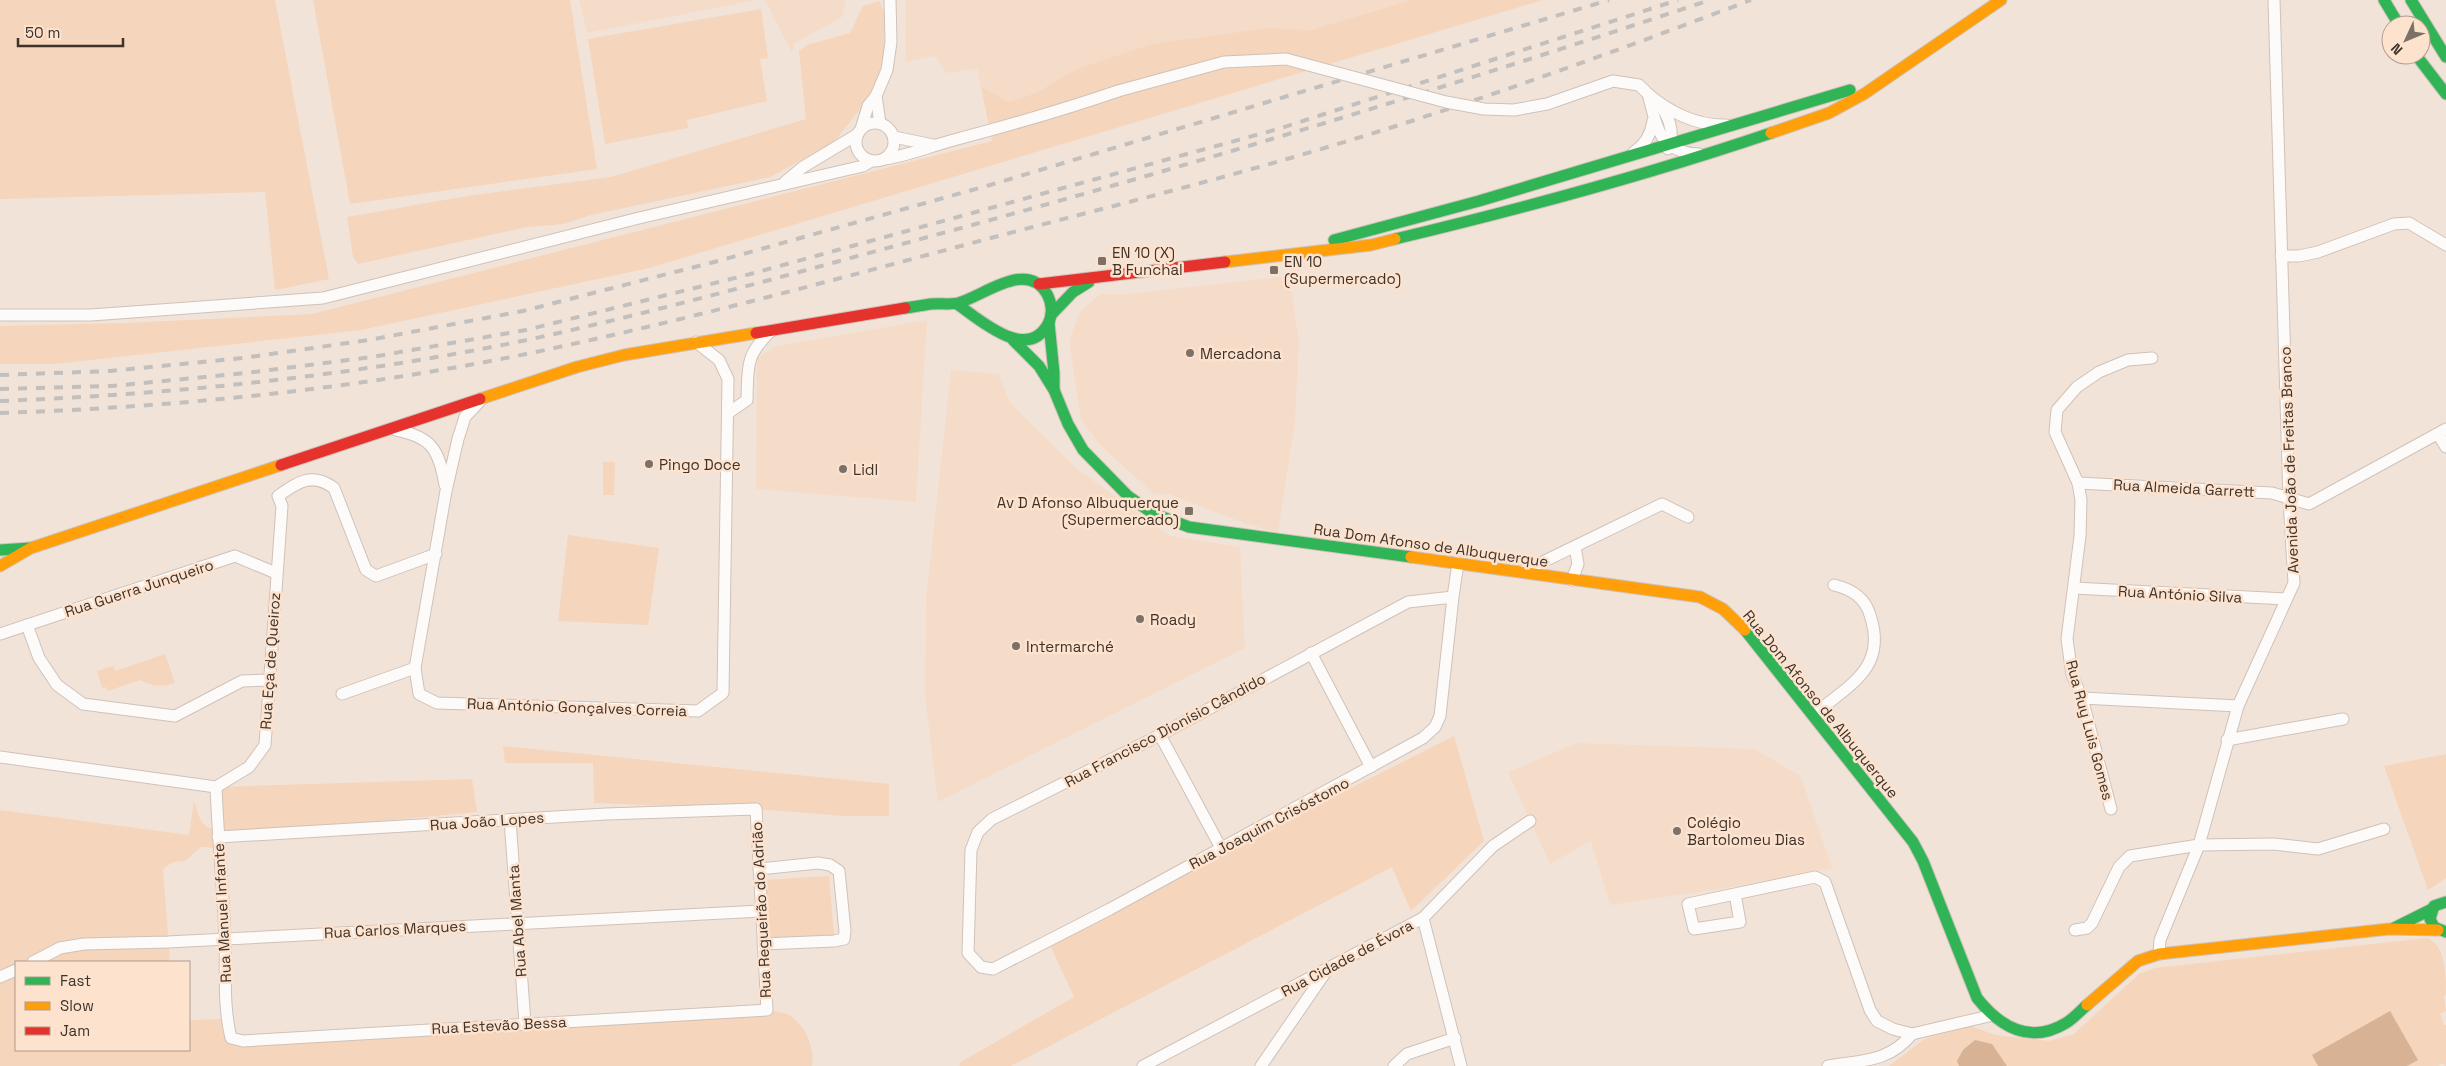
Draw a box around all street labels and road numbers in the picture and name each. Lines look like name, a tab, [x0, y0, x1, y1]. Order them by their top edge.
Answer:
street label: Avenida João de Freitas Branco	[2276, 346, 2302, 574]
street label: Rua Almeida Garrett	[2113, 475, 2256, 501]
street label: Rua Dom Afonso de Albuquerque	[1312, 519, 1550, 571]
street label: Rua Guerra Junqueiro	[62, 555, 216, 621]
street label: Rua António Silva	[2117, 581, 2243, 607]
street label: Rua Eça de Queiroz	[256, 592, 284, 730]
street label: Rua Dom Afonso de Albuquerque	[1739, 606, 1903, 802]
street label: Rua Ruy Luis Gomes	[2062, 658, 2118, 802]
street label: Rua Francisco Dionísio Cândido	[1061, 669, 1269, 791]
street label: Rua António Gonçalves Correia	[467, 694, 688, 720]
street label: Rua Joaquim Crisóstomo	[1186, 773, 1352, 873]
street label: Rua João Lopes	[429, 808, 545, 834]
street label: Rua Regueirão do Adrião	[747, 821, 775, 999]
street label: Rua Manuel Infante	[209, 843, 235, 983]
street label: Rua Abel Manta	[504, 864, 530, 978]
street label: Rua Cidade de Évora	[1278, 915, 1417, 1001]
street label: Rua Carlos Marques	[323, 916, 467, 942]
street label: Rua Estevão Bessa	[431, 1012, 567, 1038]

